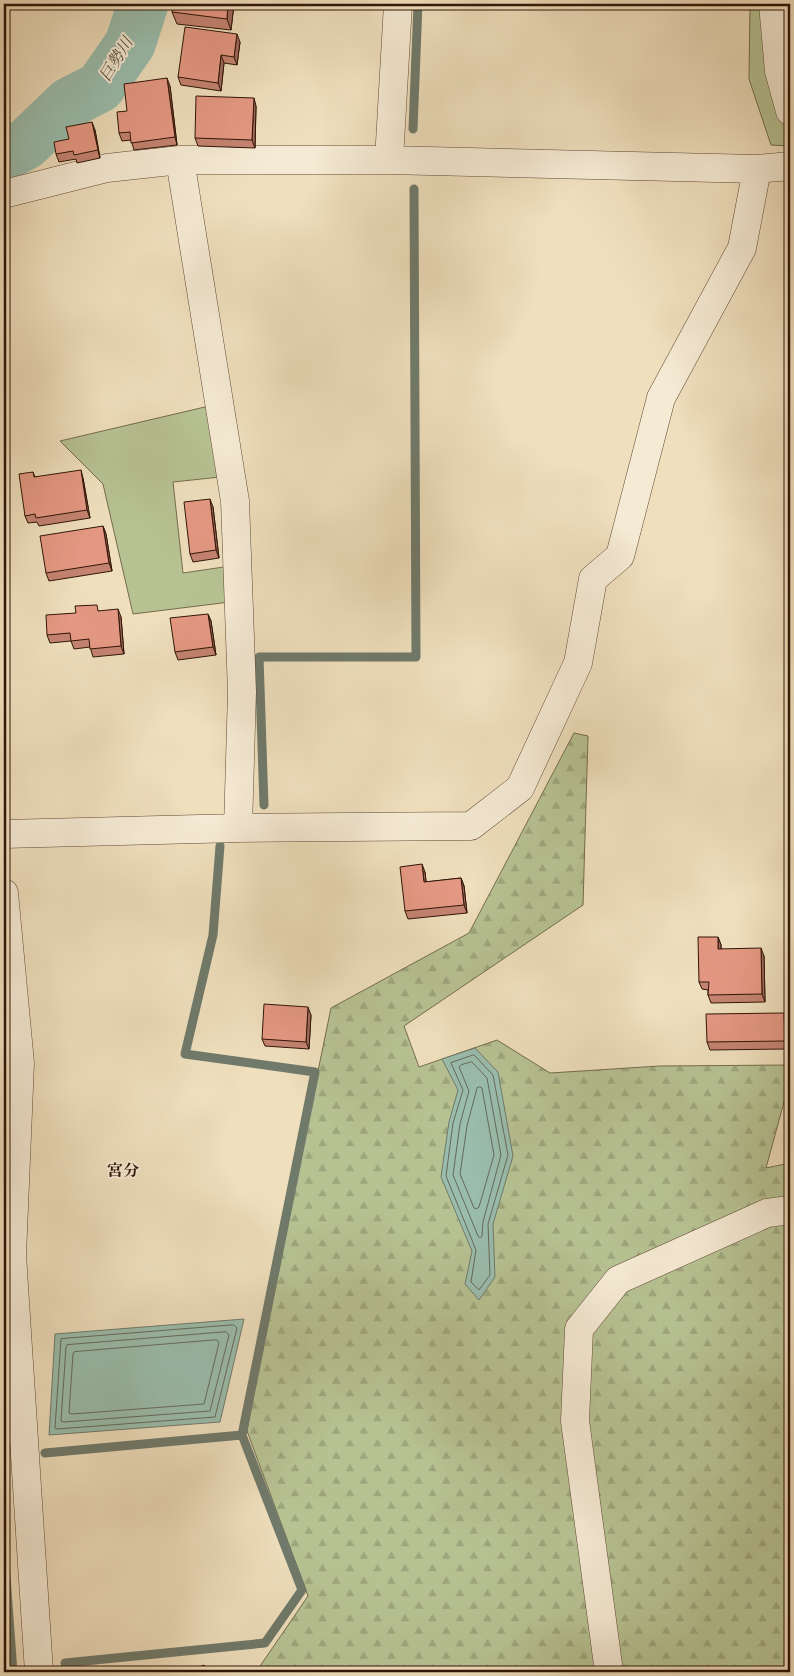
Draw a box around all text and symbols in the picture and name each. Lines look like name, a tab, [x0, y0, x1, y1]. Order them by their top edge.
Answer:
water label: 巨勢川	[96, 33, 138, 85]
district label: 宮分	[107, 1162, 140, 1180]

